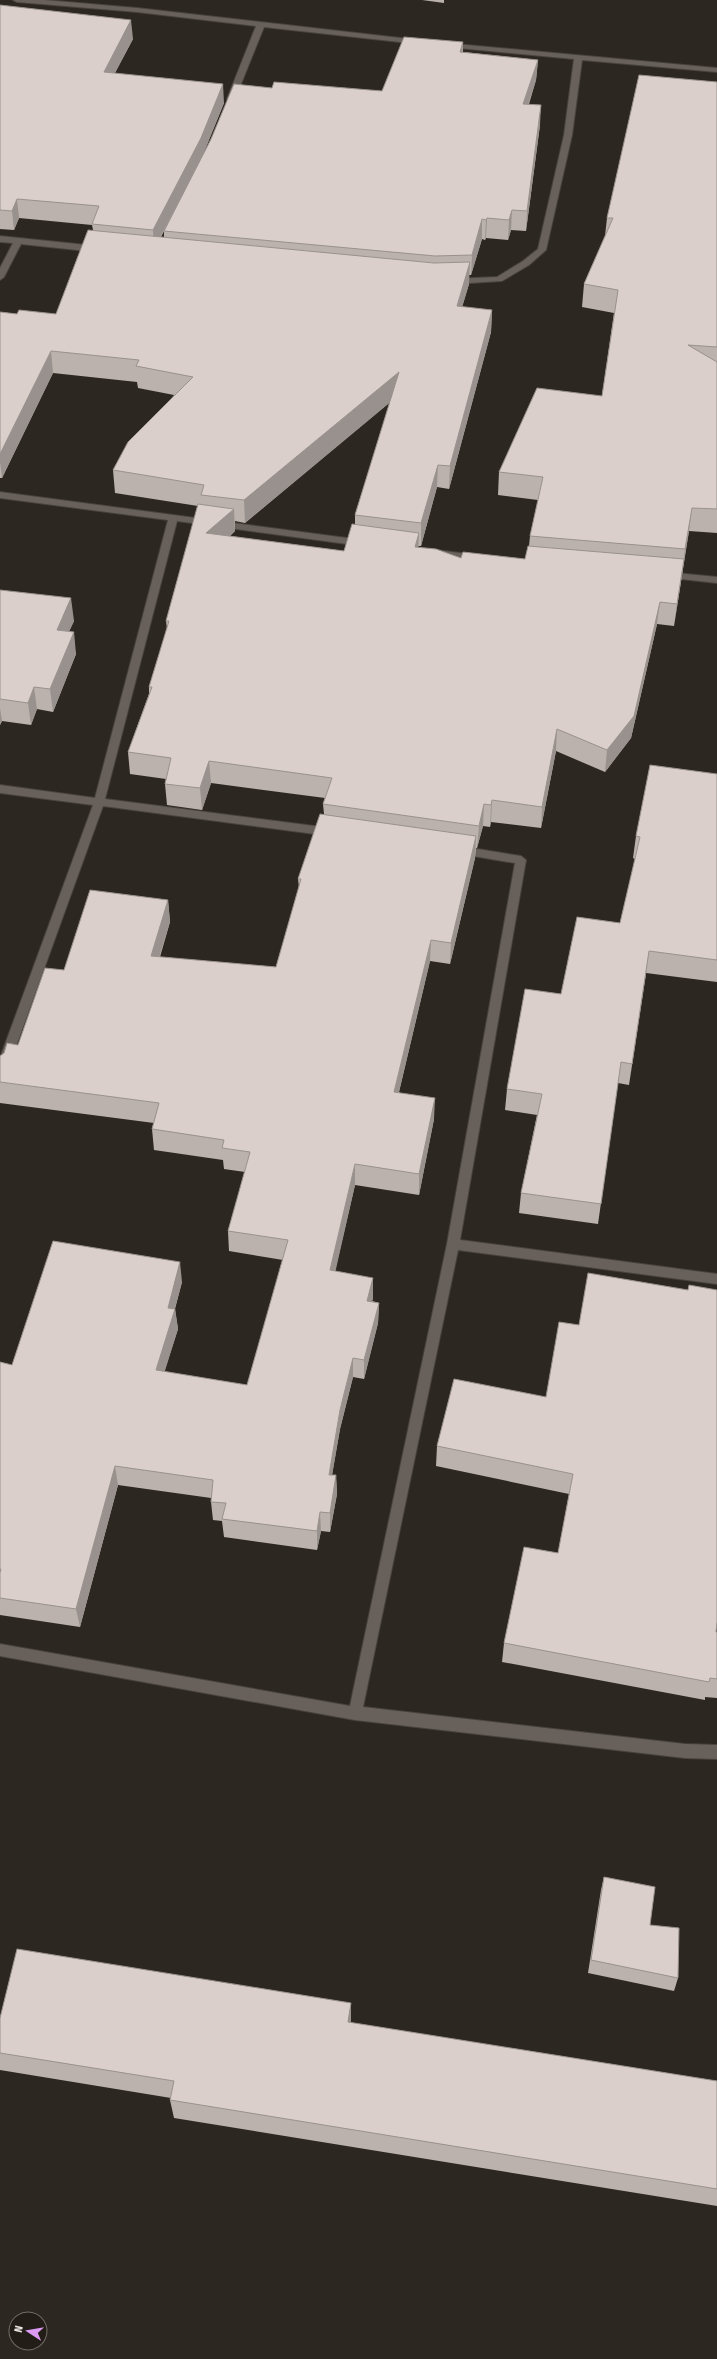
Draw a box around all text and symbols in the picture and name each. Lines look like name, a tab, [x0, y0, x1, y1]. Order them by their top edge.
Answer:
north arrow	[8, 2311, 48, 2351]
text: N	[12, 2324, 26, 2334]

